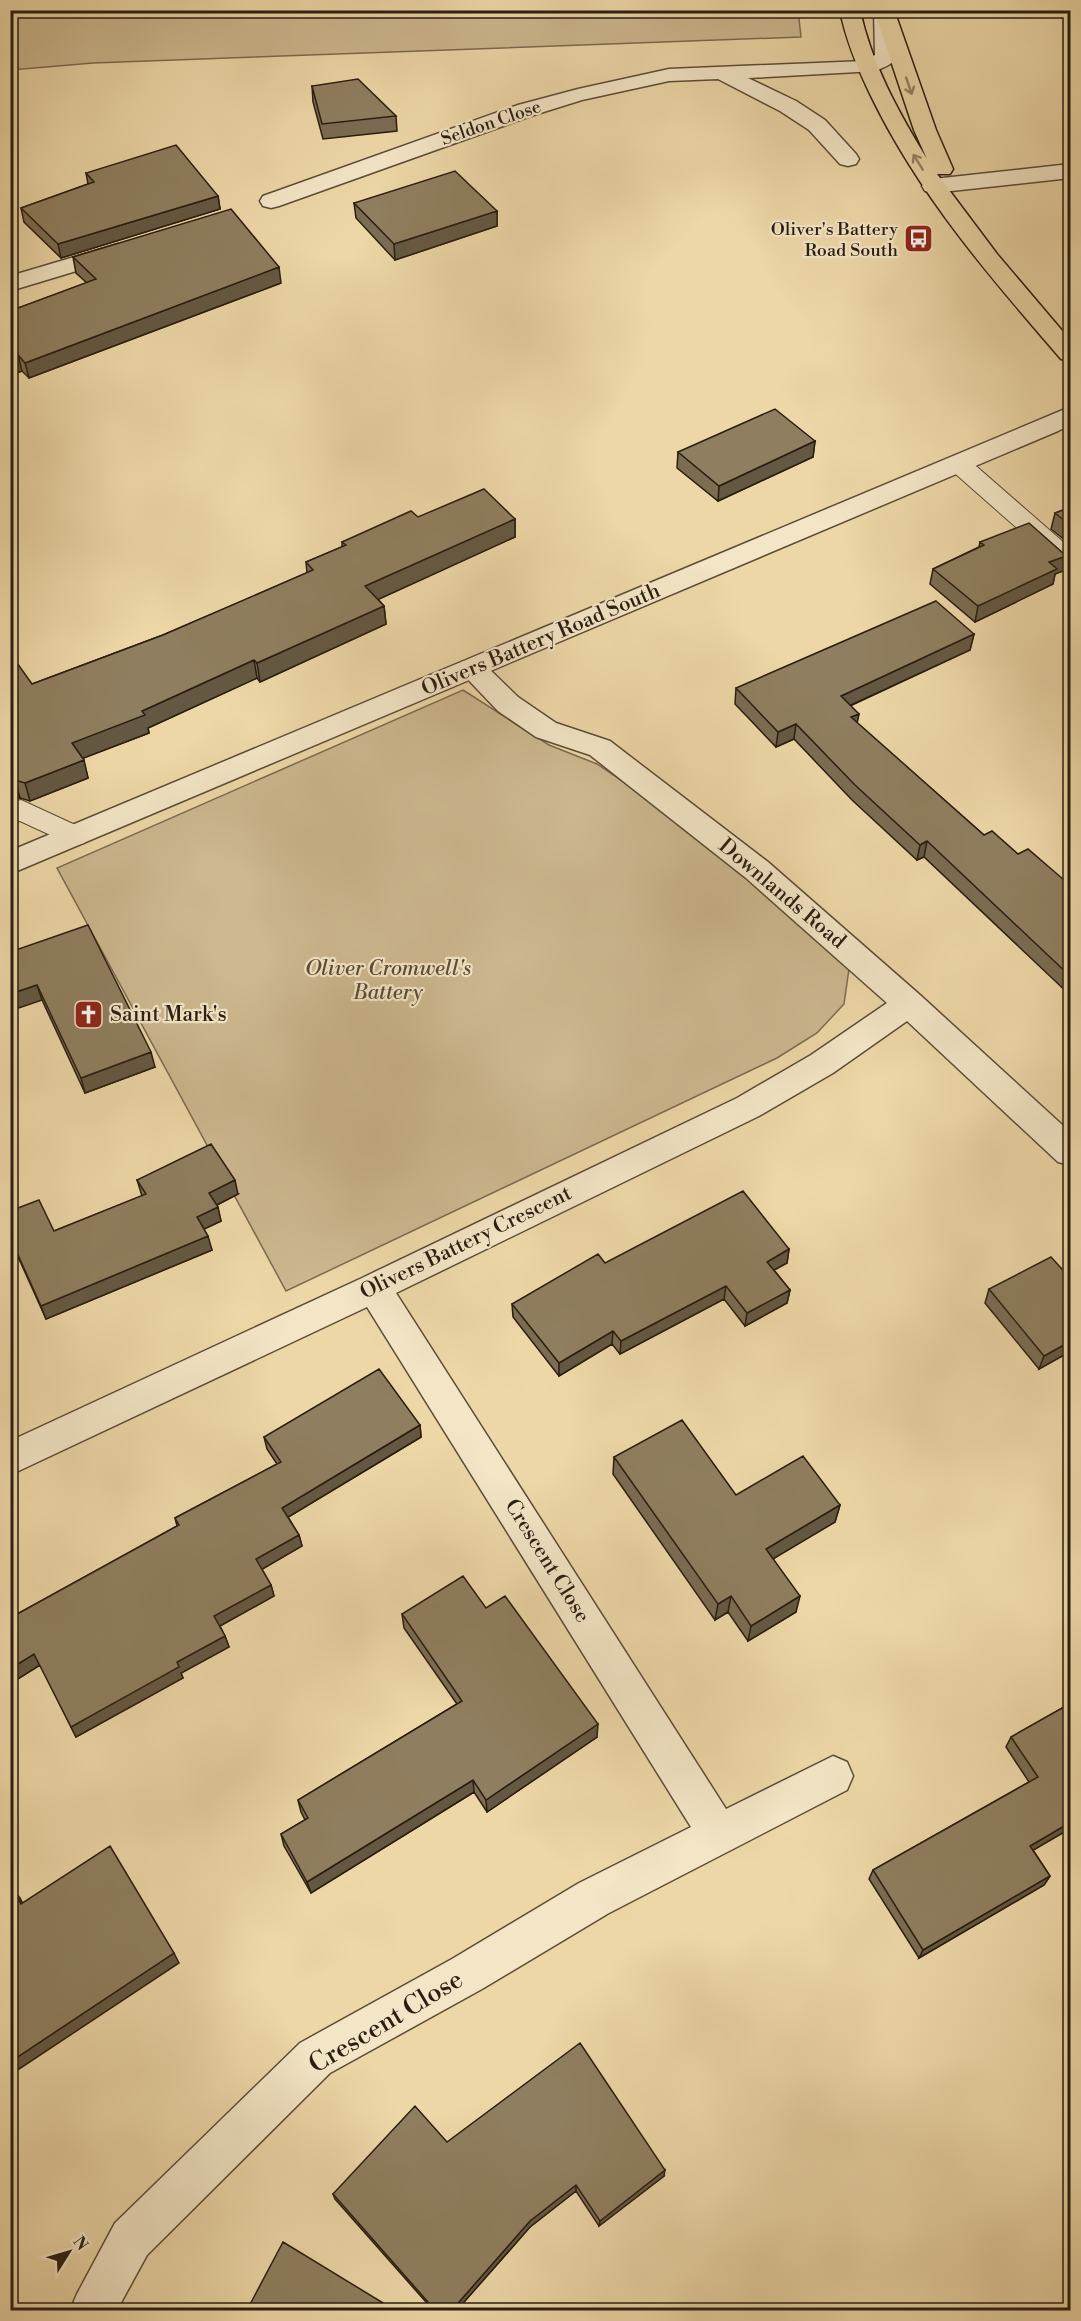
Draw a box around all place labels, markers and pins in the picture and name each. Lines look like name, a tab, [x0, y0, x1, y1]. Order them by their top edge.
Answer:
place label: Oliver's Battery Road South	[771, 218, 898, 262]
bus stop icon: Oliver's Battery Road South	[903, 223, 935, 255]
church icon: Saint Mark's	[73, 999, 105, 1031]
place label: Saint Mark's	[110, 1002, 227, 1028]

